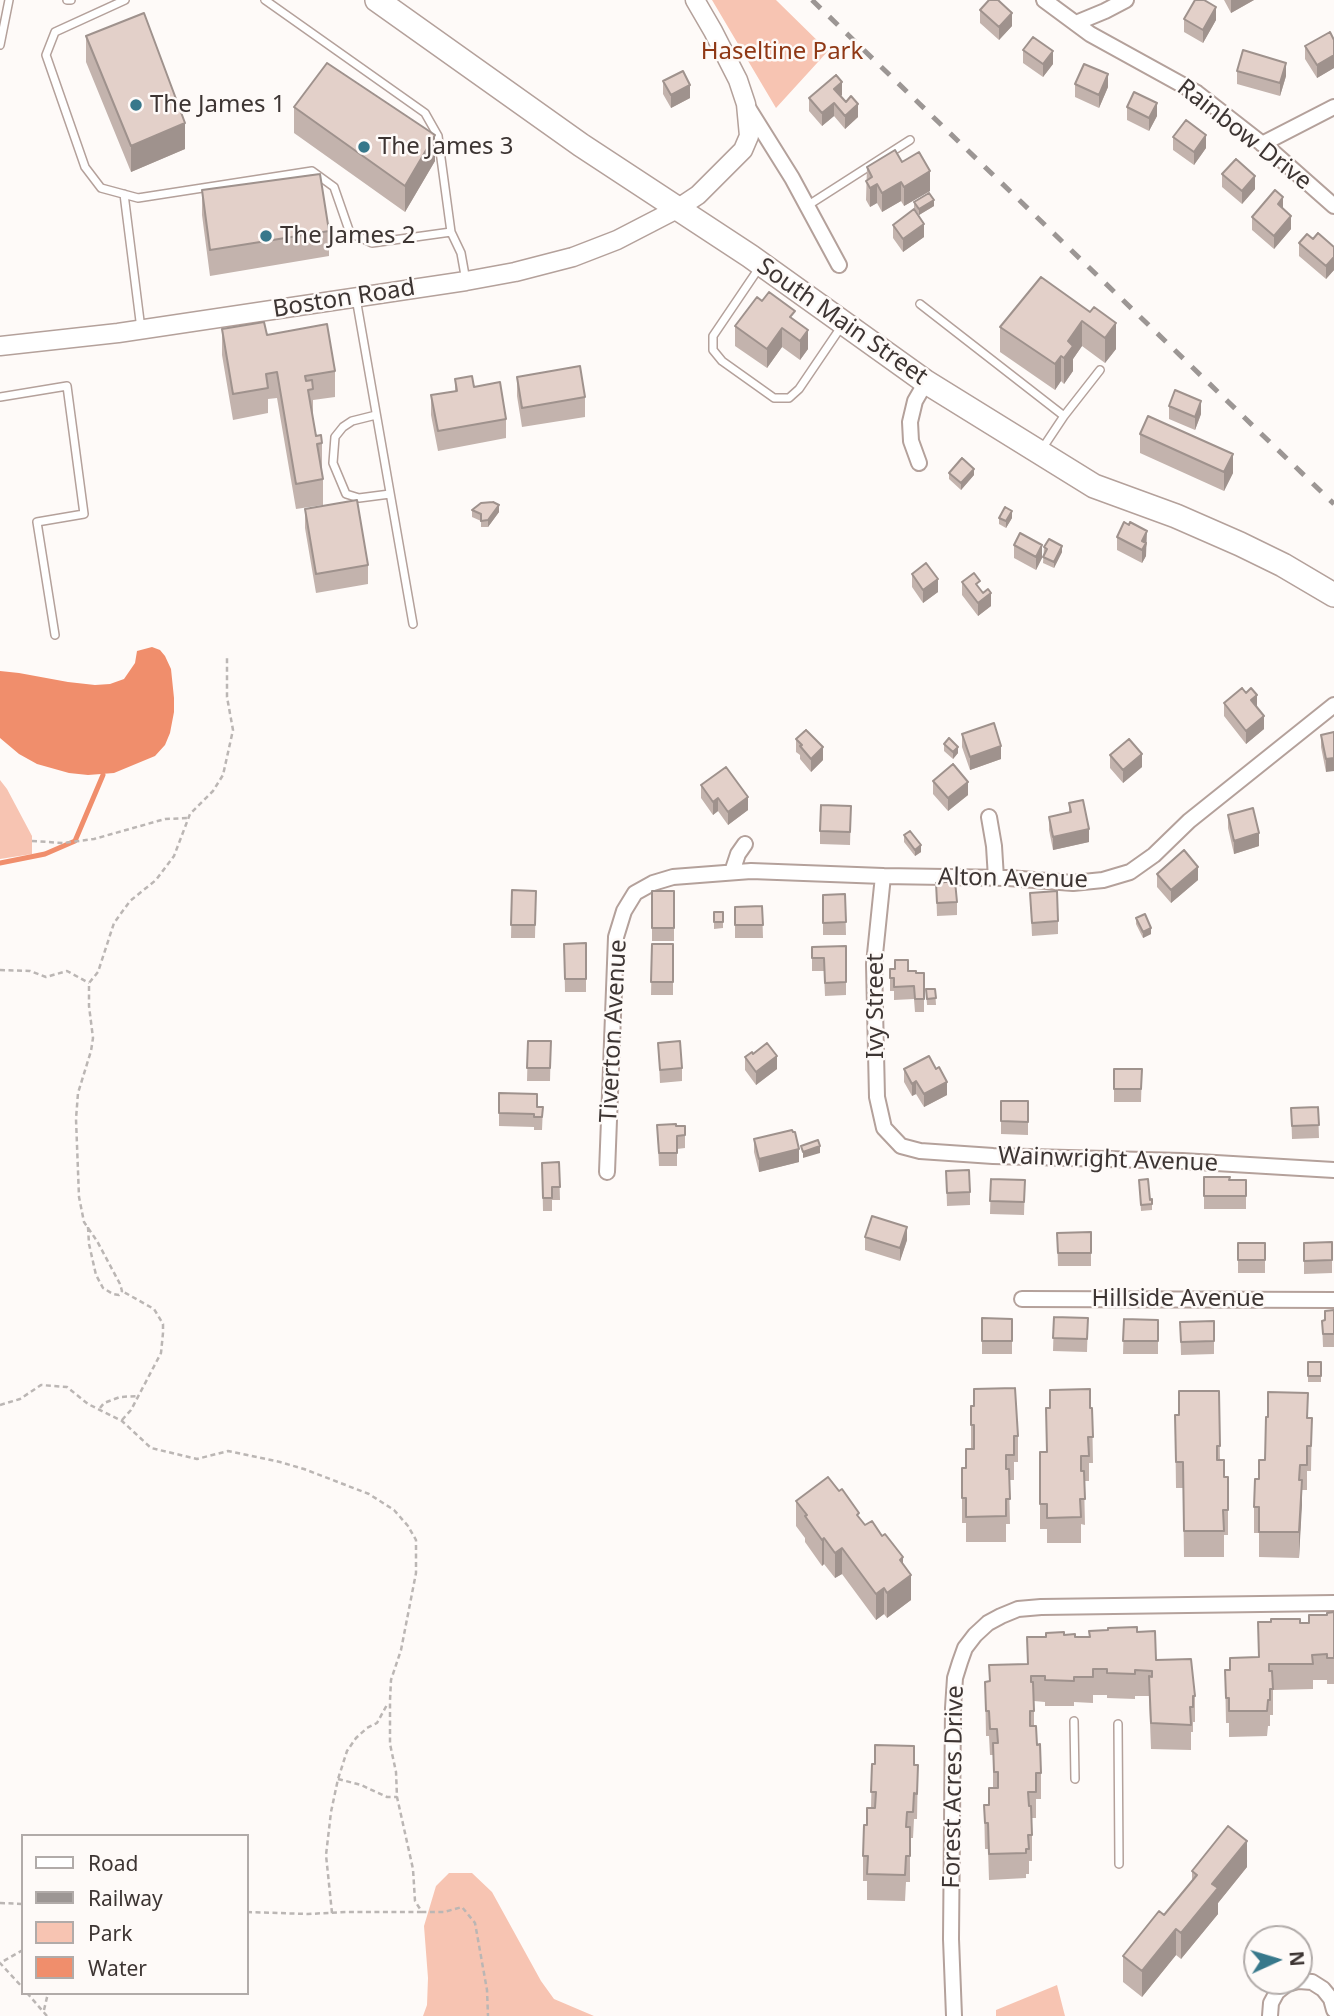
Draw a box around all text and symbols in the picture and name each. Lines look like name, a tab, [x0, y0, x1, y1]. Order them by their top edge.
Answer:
park label: Haseltine Park	[701, 38, 863, 66]
street label: Rainbow Drive	[1171, 74, 1317, 196]
place label: The James 1	[150, 91, 285, 119]
marker: The James 1	[128, 97, 144, 113]
place label: The James 3	[378, 133, 513, 161]
marker: The James 3	[356, 139, 372, 155]
place label: The James 2	[280, 222, 415, 250]
marker: The James 2	[258, 228, 274, 244]
street label: South Main Street	[751, 252, 933, 392]
street label: Boston Road	[271, 274, 417, 324]
street label: Alton Avenue	[938, 863, 1088, 895]
street label: Tiverton Avenue	[595, 939, 633, 1123]
street label: Ivy Street	[862, 953, 890, 1059]
street label: Wainwright Avenue	[998, 1142, 1218, 1178]
street label: Hillside Avenue	[1092, 1285, 1264, 1313]
street label: Forest Acres Drive	[938, 1685, 970, 1889]
legend	[21, 1834, 248, 1995]
text: Road	[88, 1849, 138, 1877]
text: Railway	[88, 1884, 163, 1912]
text: Park	[88, 1919, 132, 1947]
north arrow	[1243, 1925, 1313, 1995]
text: N	[1283, 1950, 1310, 1967]
text: Water	[88, 1954, 147, 1982]

